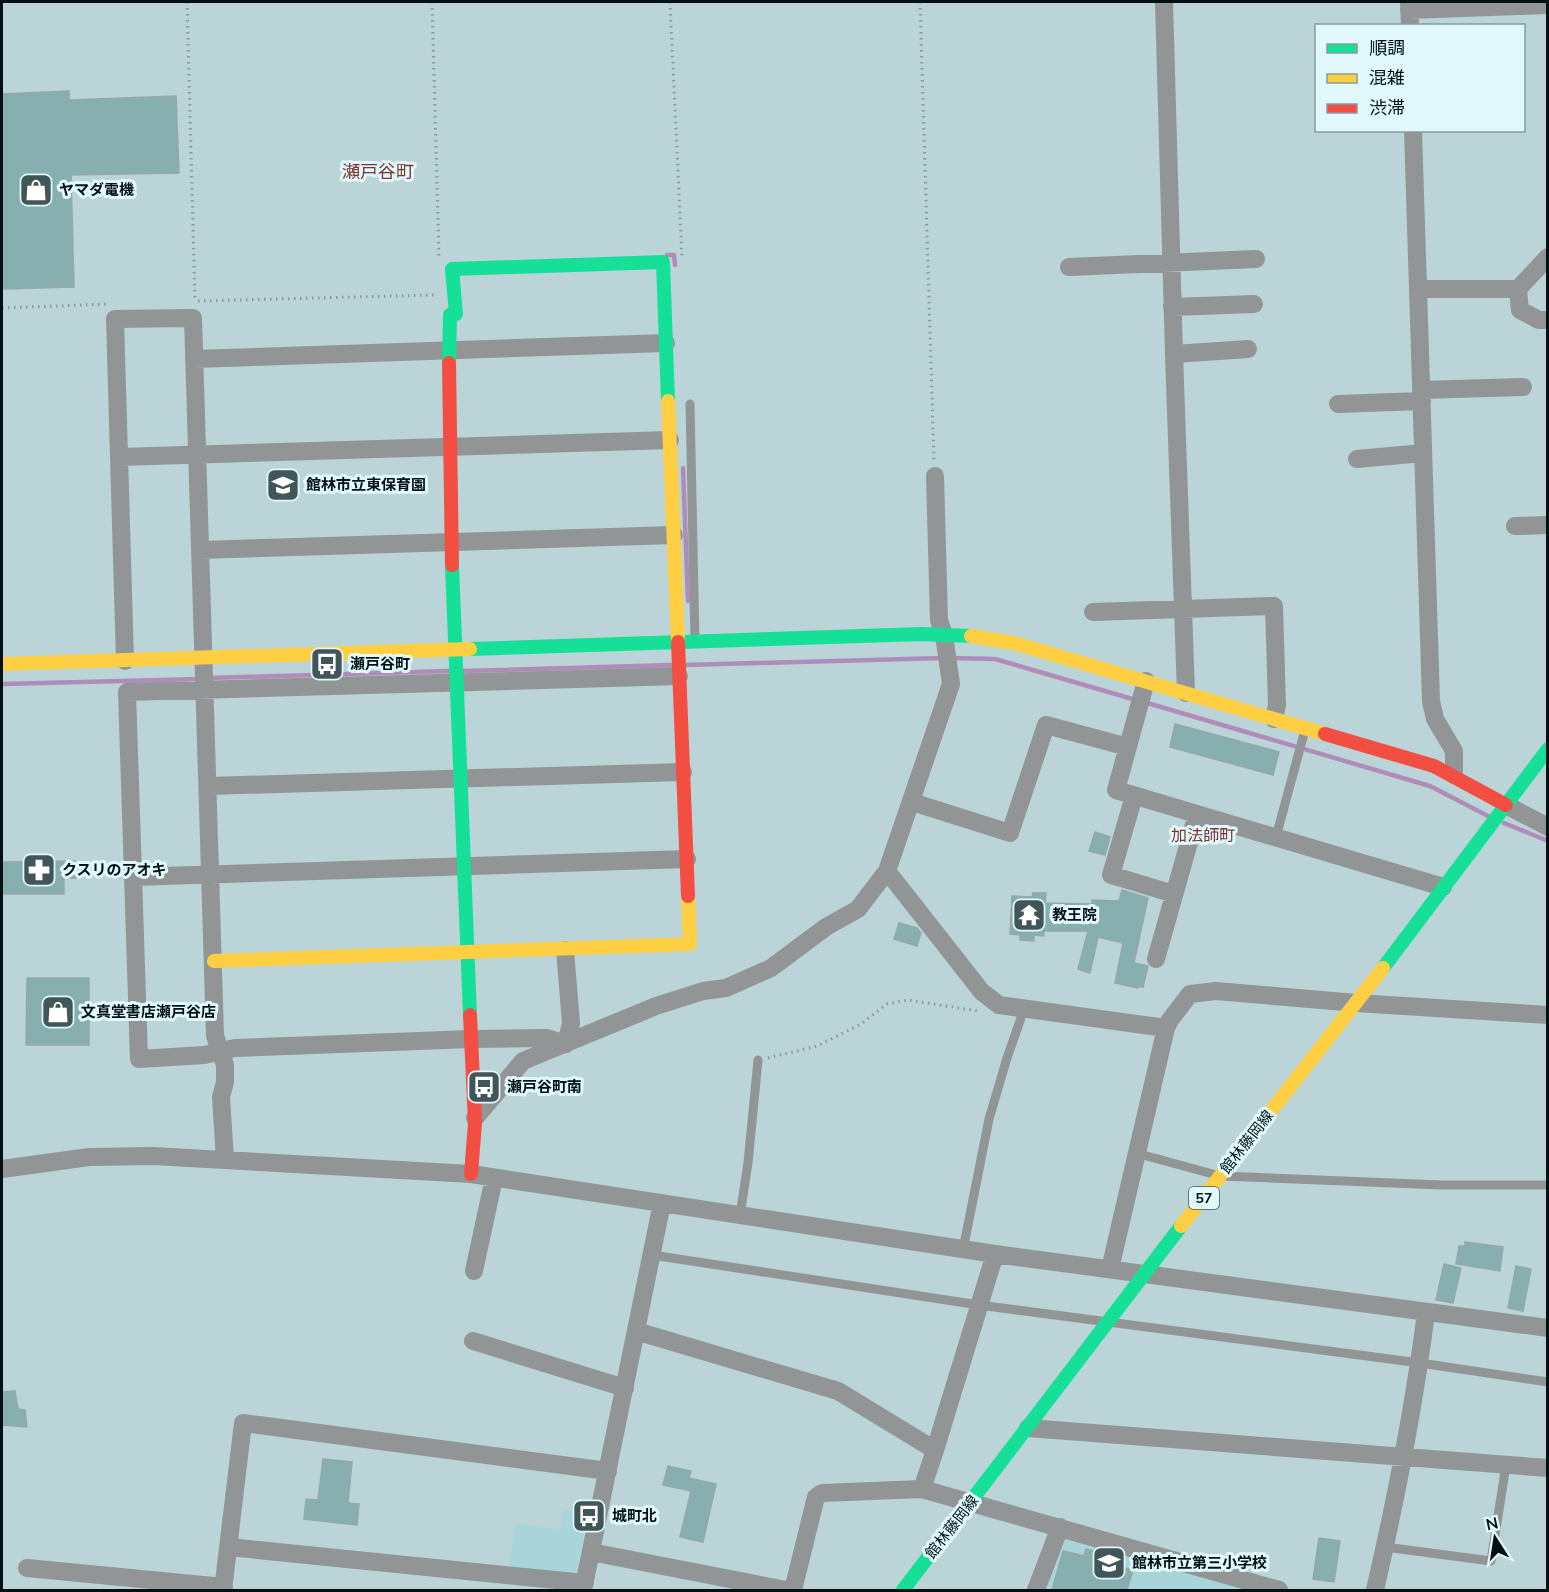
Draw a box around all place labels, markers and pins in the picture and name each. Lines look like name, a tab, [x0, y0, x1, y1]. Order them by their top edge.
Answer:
shop icon: ヤマダ電機	[18, 172, 54, 208]
place label: ヤマダ電機	[59, 180, 134, 199]
school or university icon: 館林市立東保育園	[265, 467, 301, 503]
place label: 館林市立東保育園	[306, 475, 426, 494]
bus stop icon: 瀬戸谷町	[309, 646, 345, 682]
place label: 瀬戸谷町	[350, 654, 410, 673]
pharmacy icon: クスリのアオキ	[21, 852, 57, 888]
place label: クスリのアオキ	[62, 860, 167, 879]
temple icon: 教王院	[1011, 897, 1047, 933]
place label: 教王院	[1052, 905, 1097, 924]
shop icon: 文真堂書店瀬戸谷店	[40, 994, 76, 1030]
place label: 文真堂書店瀬戸谷店	[81, 1002, 216, 1021]
bus stop icon: 瀬戸谷町南	[466, 1069, 502, 1105]
place label: 瀬戸谷町南	[507, 1077, 582, 1096]
bus stop icon: 城町北	[571, 1498, 607, 1534]
place label: 城町北	[612, 1506, 657, 1525]
school or university icon: 館林市立第三小学校	[1091, 1545, 1127, 1581]
place label: 館林市立第三小学校	[1132, 1553, 1267, 1572]

